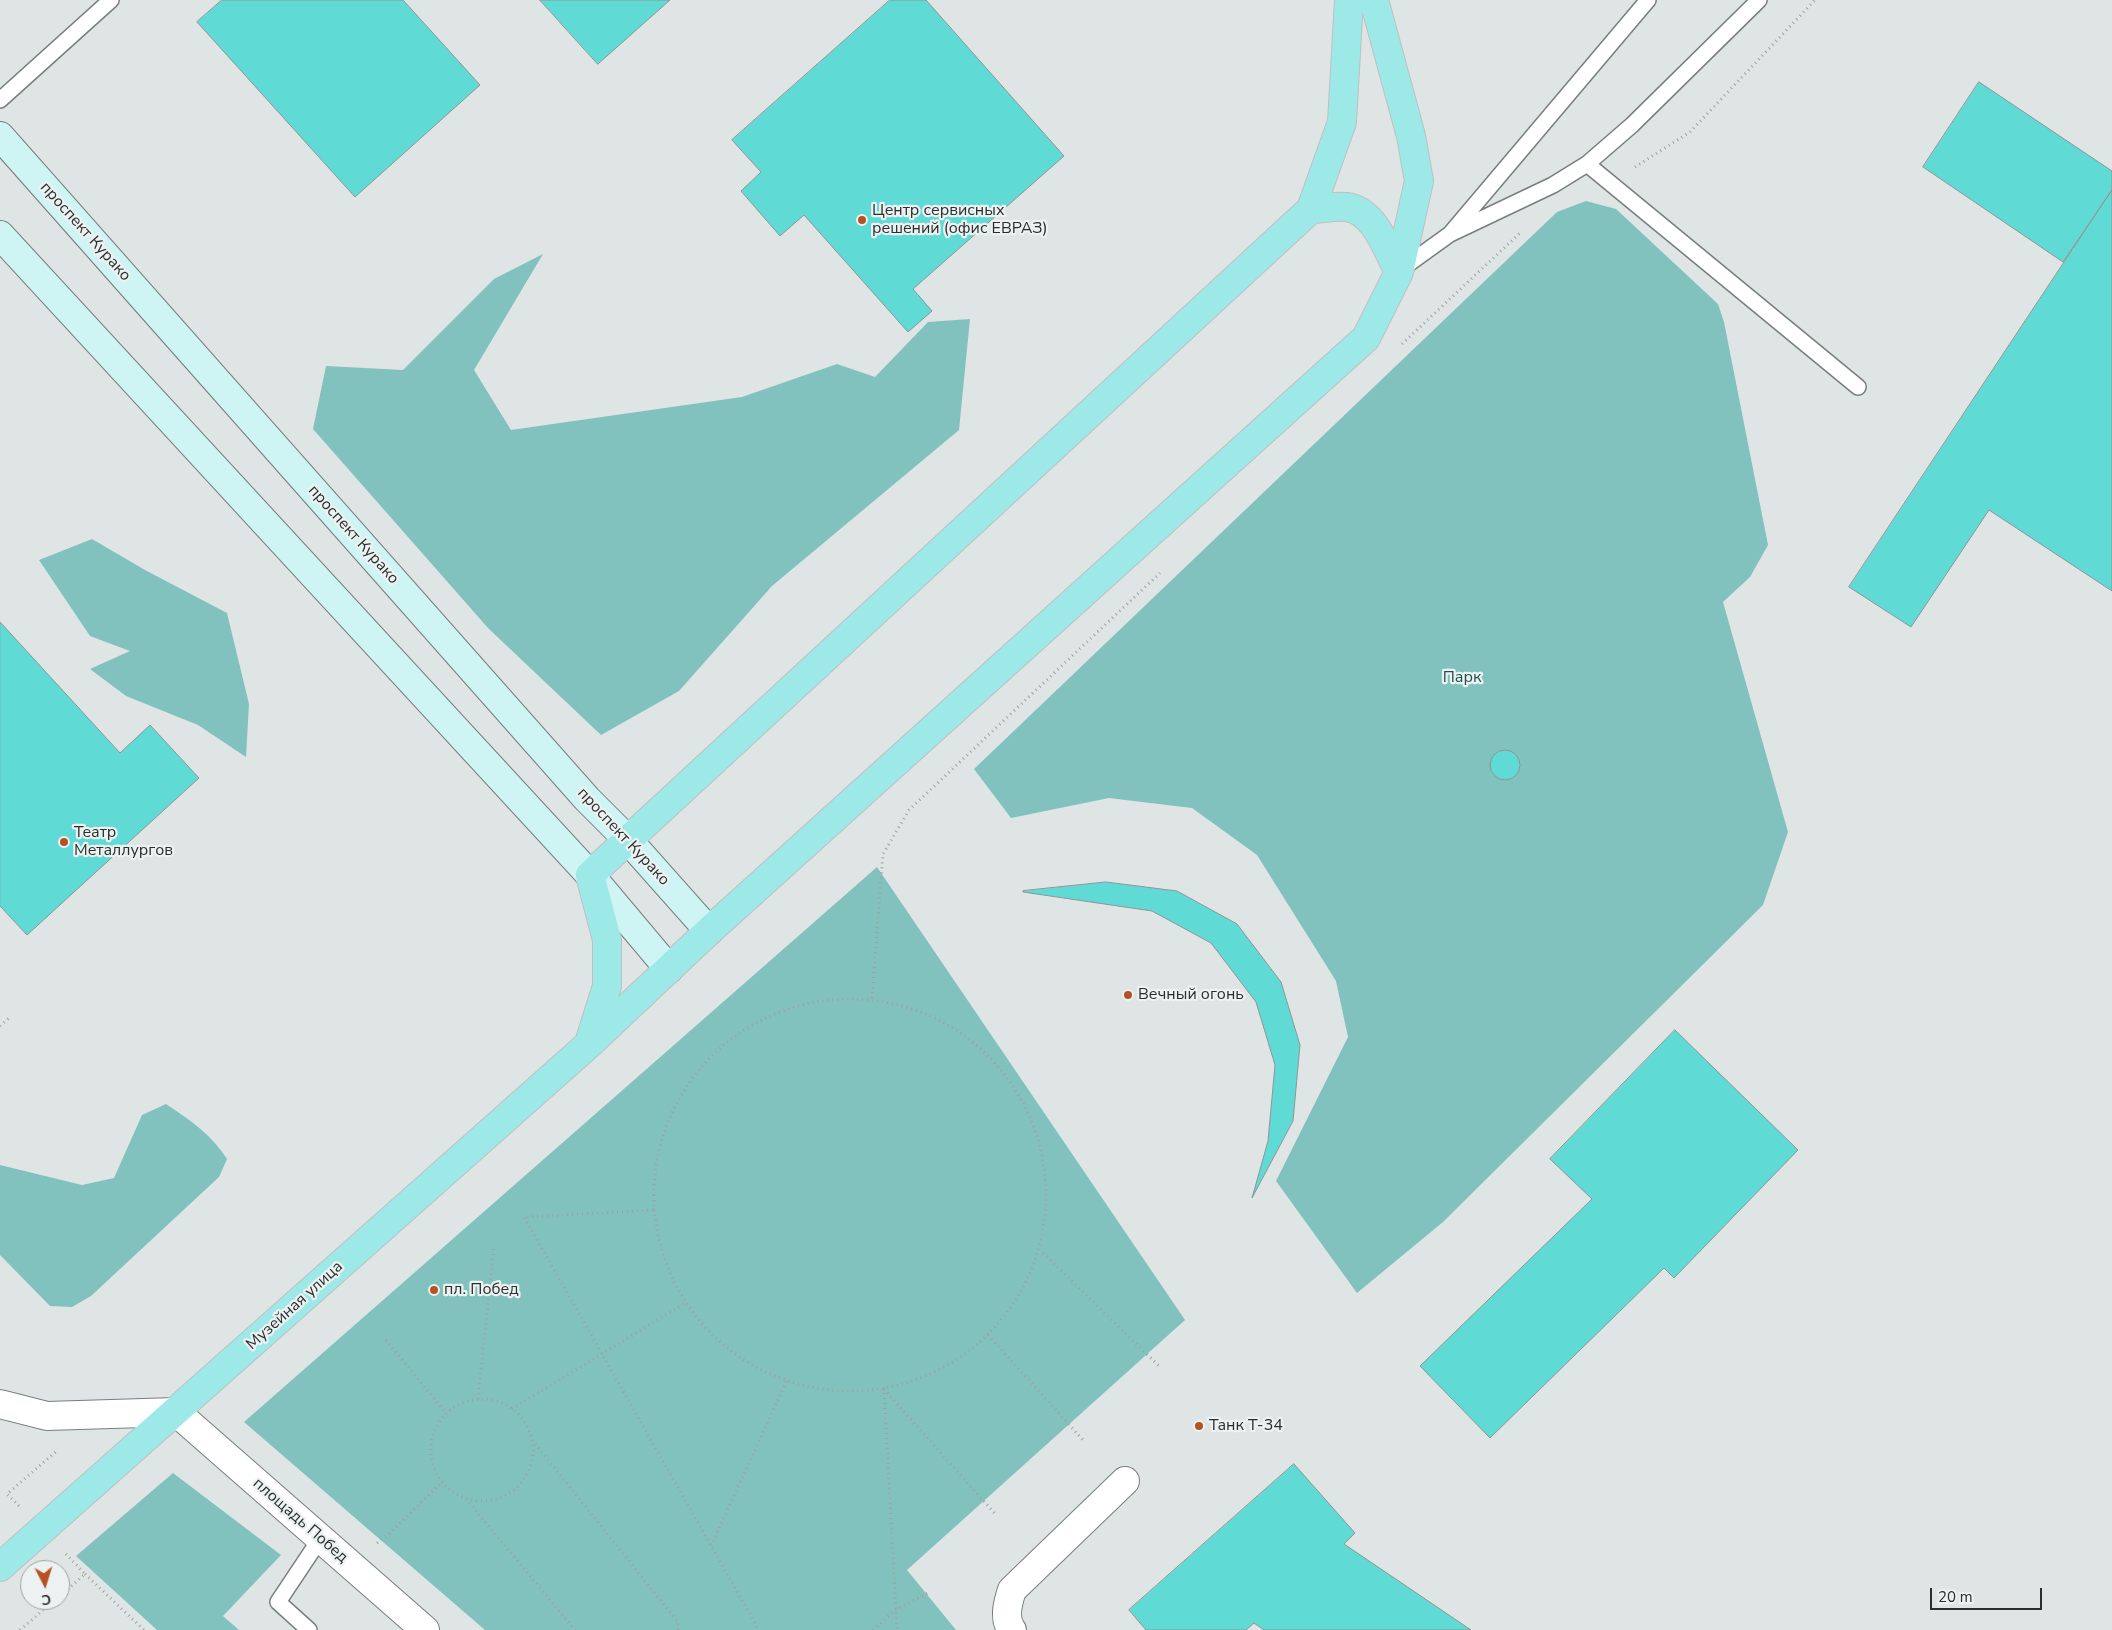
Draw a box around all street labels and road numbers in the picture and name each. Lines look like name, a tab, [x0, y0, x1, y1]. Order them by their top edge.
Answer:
street label: проспект Курако	[35, 178, 135, 286]
street label: проспект Курако	[303, 481, 403, 589]
street label: проспект Курако	[573, 784, 673, 890]
street label: Музейная улица	[243, 1258, 347, 1354]
street label: площадь Побед	[248, 1474, 352, 1568]

